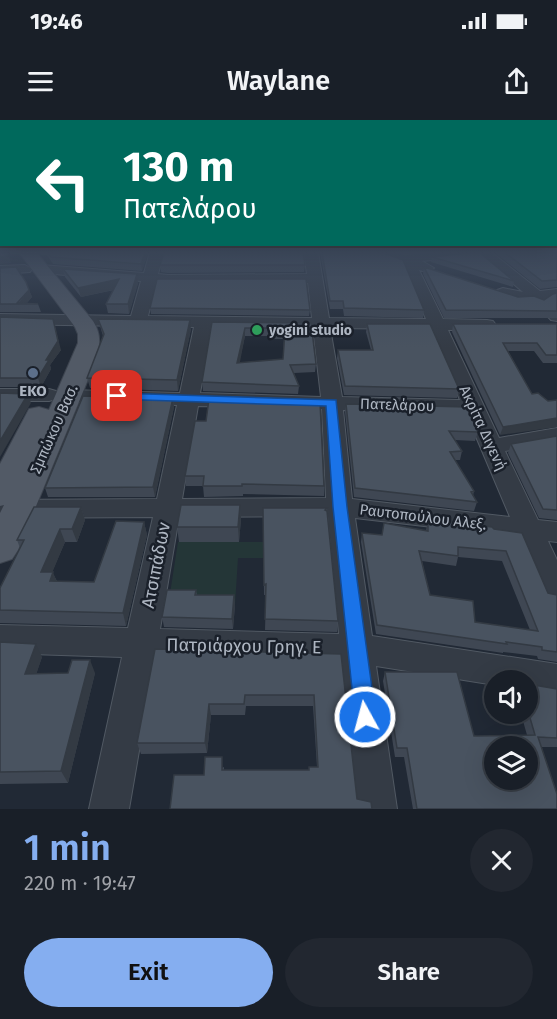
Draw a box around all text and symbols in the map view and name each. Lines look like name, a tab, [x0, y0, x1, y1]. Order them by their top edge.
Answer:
text: 19:46	[30, 8, 83, 35]
icon: menu	[24, 65, 57, 98]
text: Waylane	[227, 65, 330, 97]
icon: share	[500, 65, 533, 98]
text: 130 m	[123, 142, 234, 192]
icon: left	[24, 144, 102, 222]
text: Πατελάρου	[123, 193, 257, 225]
place label: yogini studio	[268, 322, 352, 339]
marker: yogini studio	[250, 323, 264, 337]
marker: ΕΚΟ	[26, 366, 40, 380]
pin	[91, 370, 142, 421]
icon: arrive	[100, 379, 133, 412]
place label: ΕΚΟ	[19, 382, 47, 400]
street label: Σμπώκου Βασ.	[26, 382, 82, 476]
street label: Ακρίτα Διγενή	[455, 383, 511, 473]
street label: Πατελάρου	[360, 395, 434, 415]
street label: Ραυτοπούλου Αλεξ.	[358, 500, 488, 534]
street label: Ατσιπάδων	[137, 520, 175, 610]
street label: Πατριάρχου Γρηγ. Ε	[166, 634, 322, 658]
map controls	[484, 670, 538, 790]
button: sound	[484, 670, 538, 724]
position arrow	[333, 685, 397, 749]
button: layers	[484, 736, 538, 790]
text: 1 min	[24, 826, 111, 870]
button: close	[470, 829, 533, 892]
text: 220 m · 19:47	[24, 871, 136, 895]
button: Exit	[24, 938, 273, 1007]
button: Share	[285, 938, 533, 1007]

